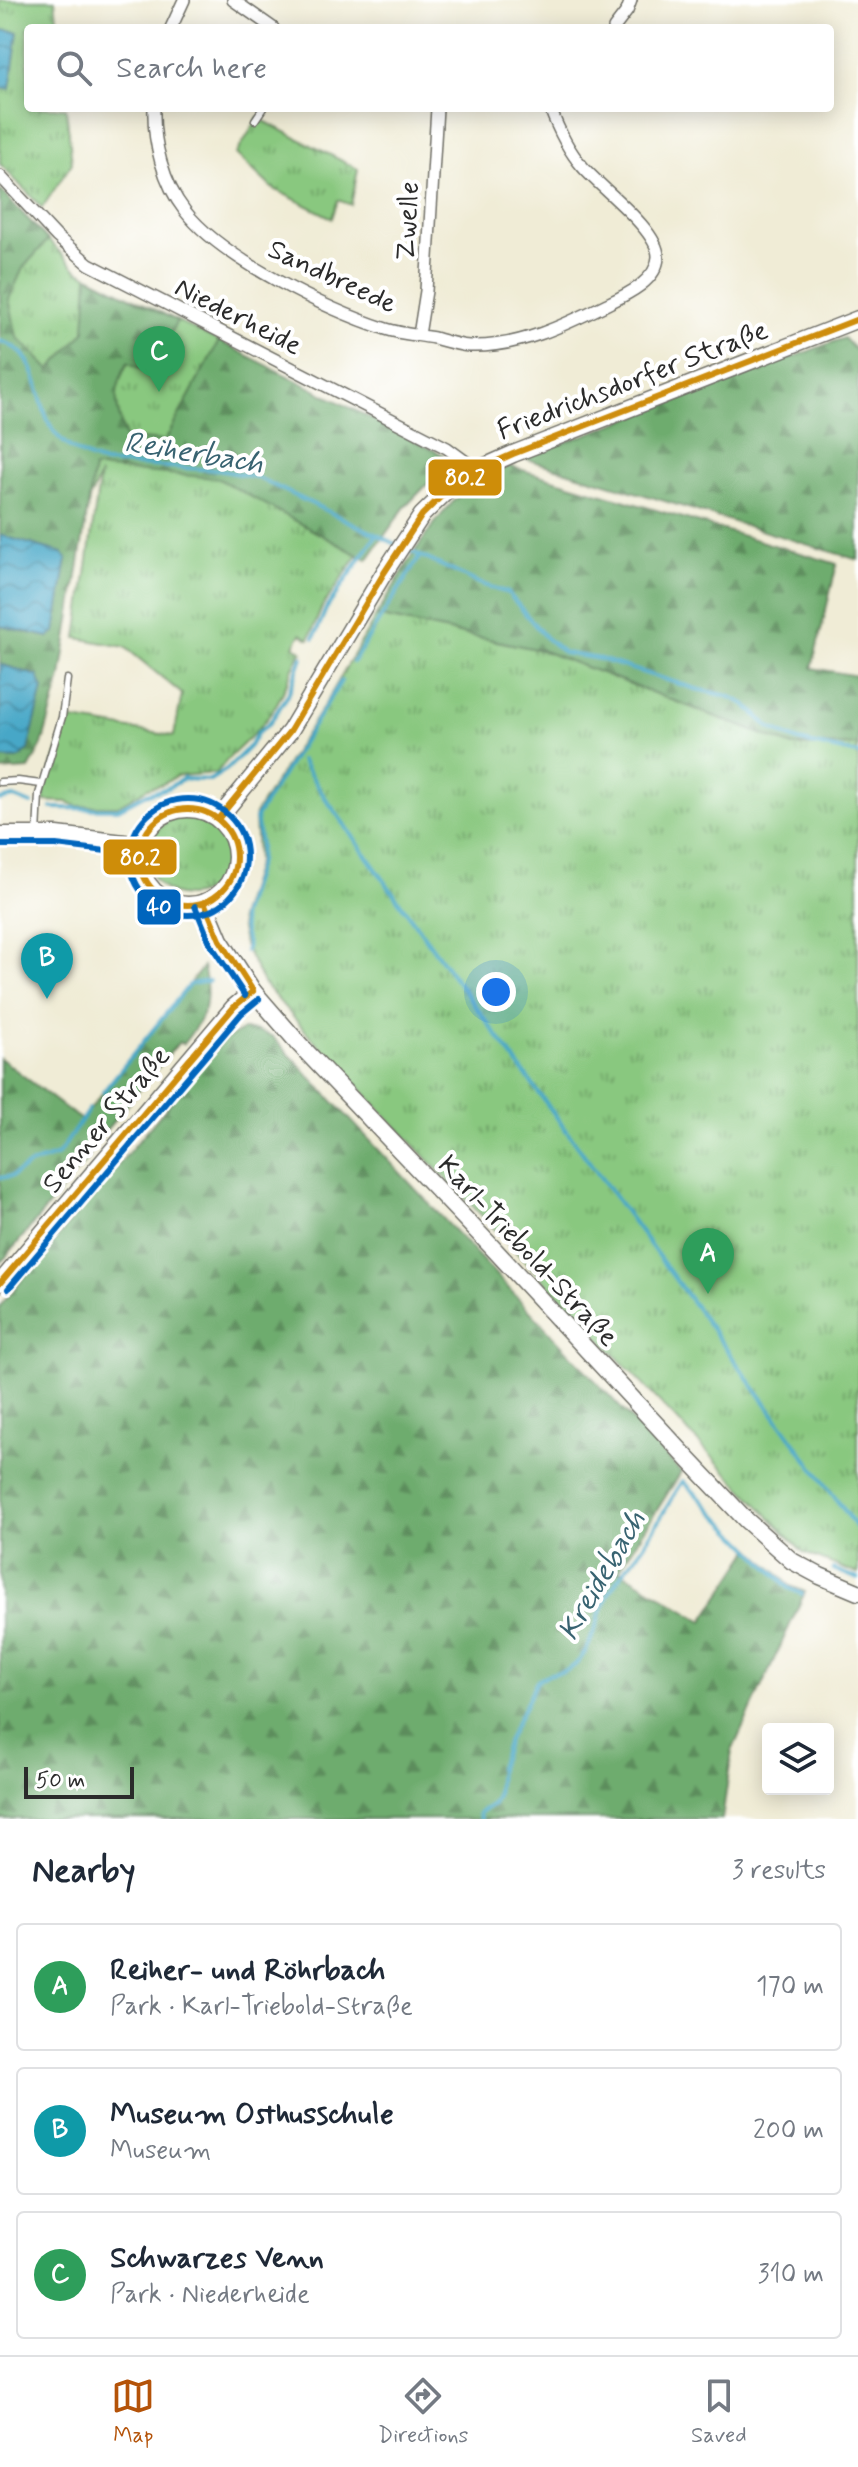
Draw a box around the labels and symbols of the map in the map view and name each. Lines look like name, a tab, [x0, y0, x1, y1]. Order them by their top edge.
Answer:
street label: Zwelle	[388, 181, 429, 262]
street label: Sandbreede	[262, 231, 402, 323]
street label: Niederheide	[168, 269, 308, 365]
street label: Friedrichsdorfer Straße	[492, 313, 774, 450]
pin: C	[133, 326, 185, 392]
water label: Reiherbach	[122, 423, 266, 484]
line badge: 80.2	[427, 458, 503, 497]
text: 80.2	[445, 465, 485, 493]
line badge: 80.2	[102, 838, 178, 876]
text: 80.2	[120, 845, 160, 873]
line badge: 40	[136, 888, 182, 926]
text: 40	[146, 894, 172, 922]
pin: B	[21, 933, 73, 999]
your location	[476, 972, 516, 1012]
street label: Senner Straße	[35, 1039, 179, 1202]
street label: Karl-Triebold-Straße	[429, 1148, 626, 1355]
pin: A	[682, 1228, 734, 1294]
water label: Kreidebach	[549, 1504, 655, 1648]
scale bar	[24, 1763, 134, 1799]

